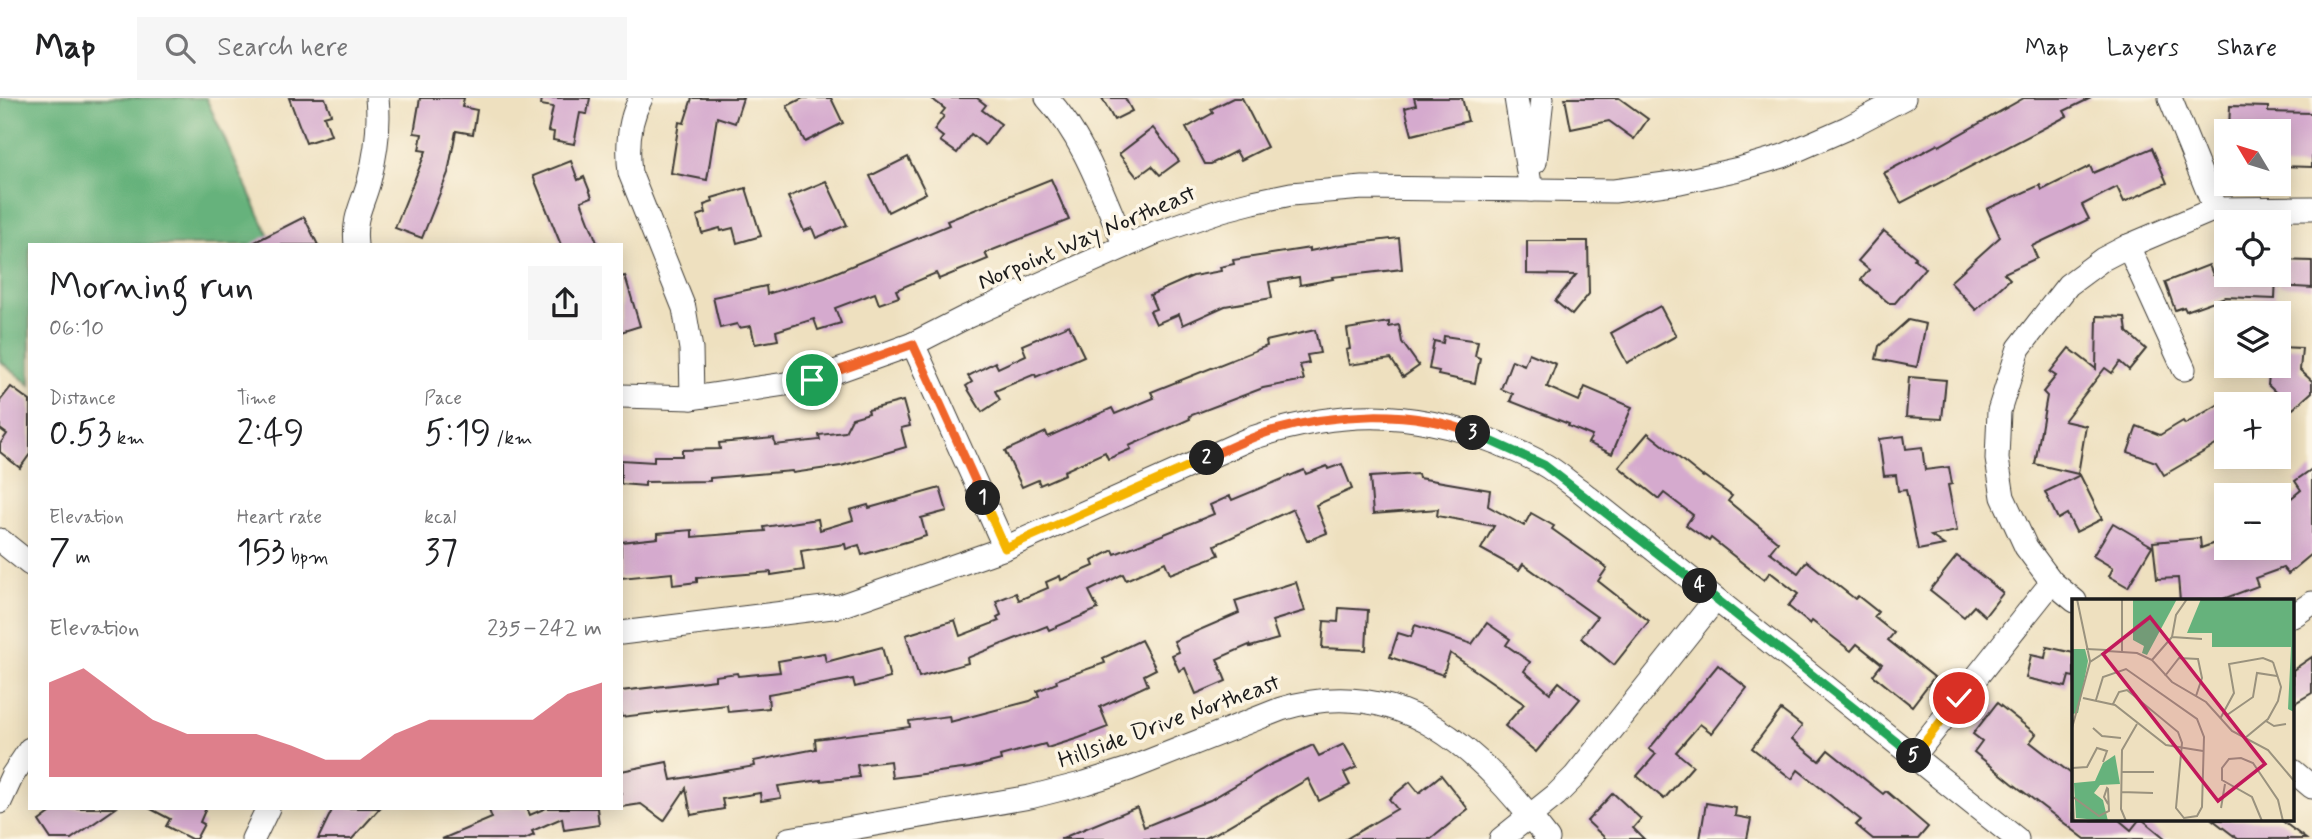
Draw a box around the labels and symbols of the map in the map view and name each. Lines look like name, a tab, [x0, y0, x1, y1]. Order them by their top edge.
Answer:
north arrow	[2214, 119, 2291, 196]
street label: Norpoint Way Northeast	[973, 178, 1201, 298]
pin	[782, 350, 842, 410]
pin: 3	[1456, 416, 1490, 450]
pin: 2	[1190, 440, 1224, 476]
pin: 1	[965, 480, 1000, 516]
pin: 4	[1682, 568, 1718, 603]
inset map	[2072, 599, 2294, 822]
street label: Hillside Drive Northeast	[1054, 667, 1285, 777]
pin	[1929, 668, 1989, 728]
pin: 5	[1896, 738, 1932, 774]

